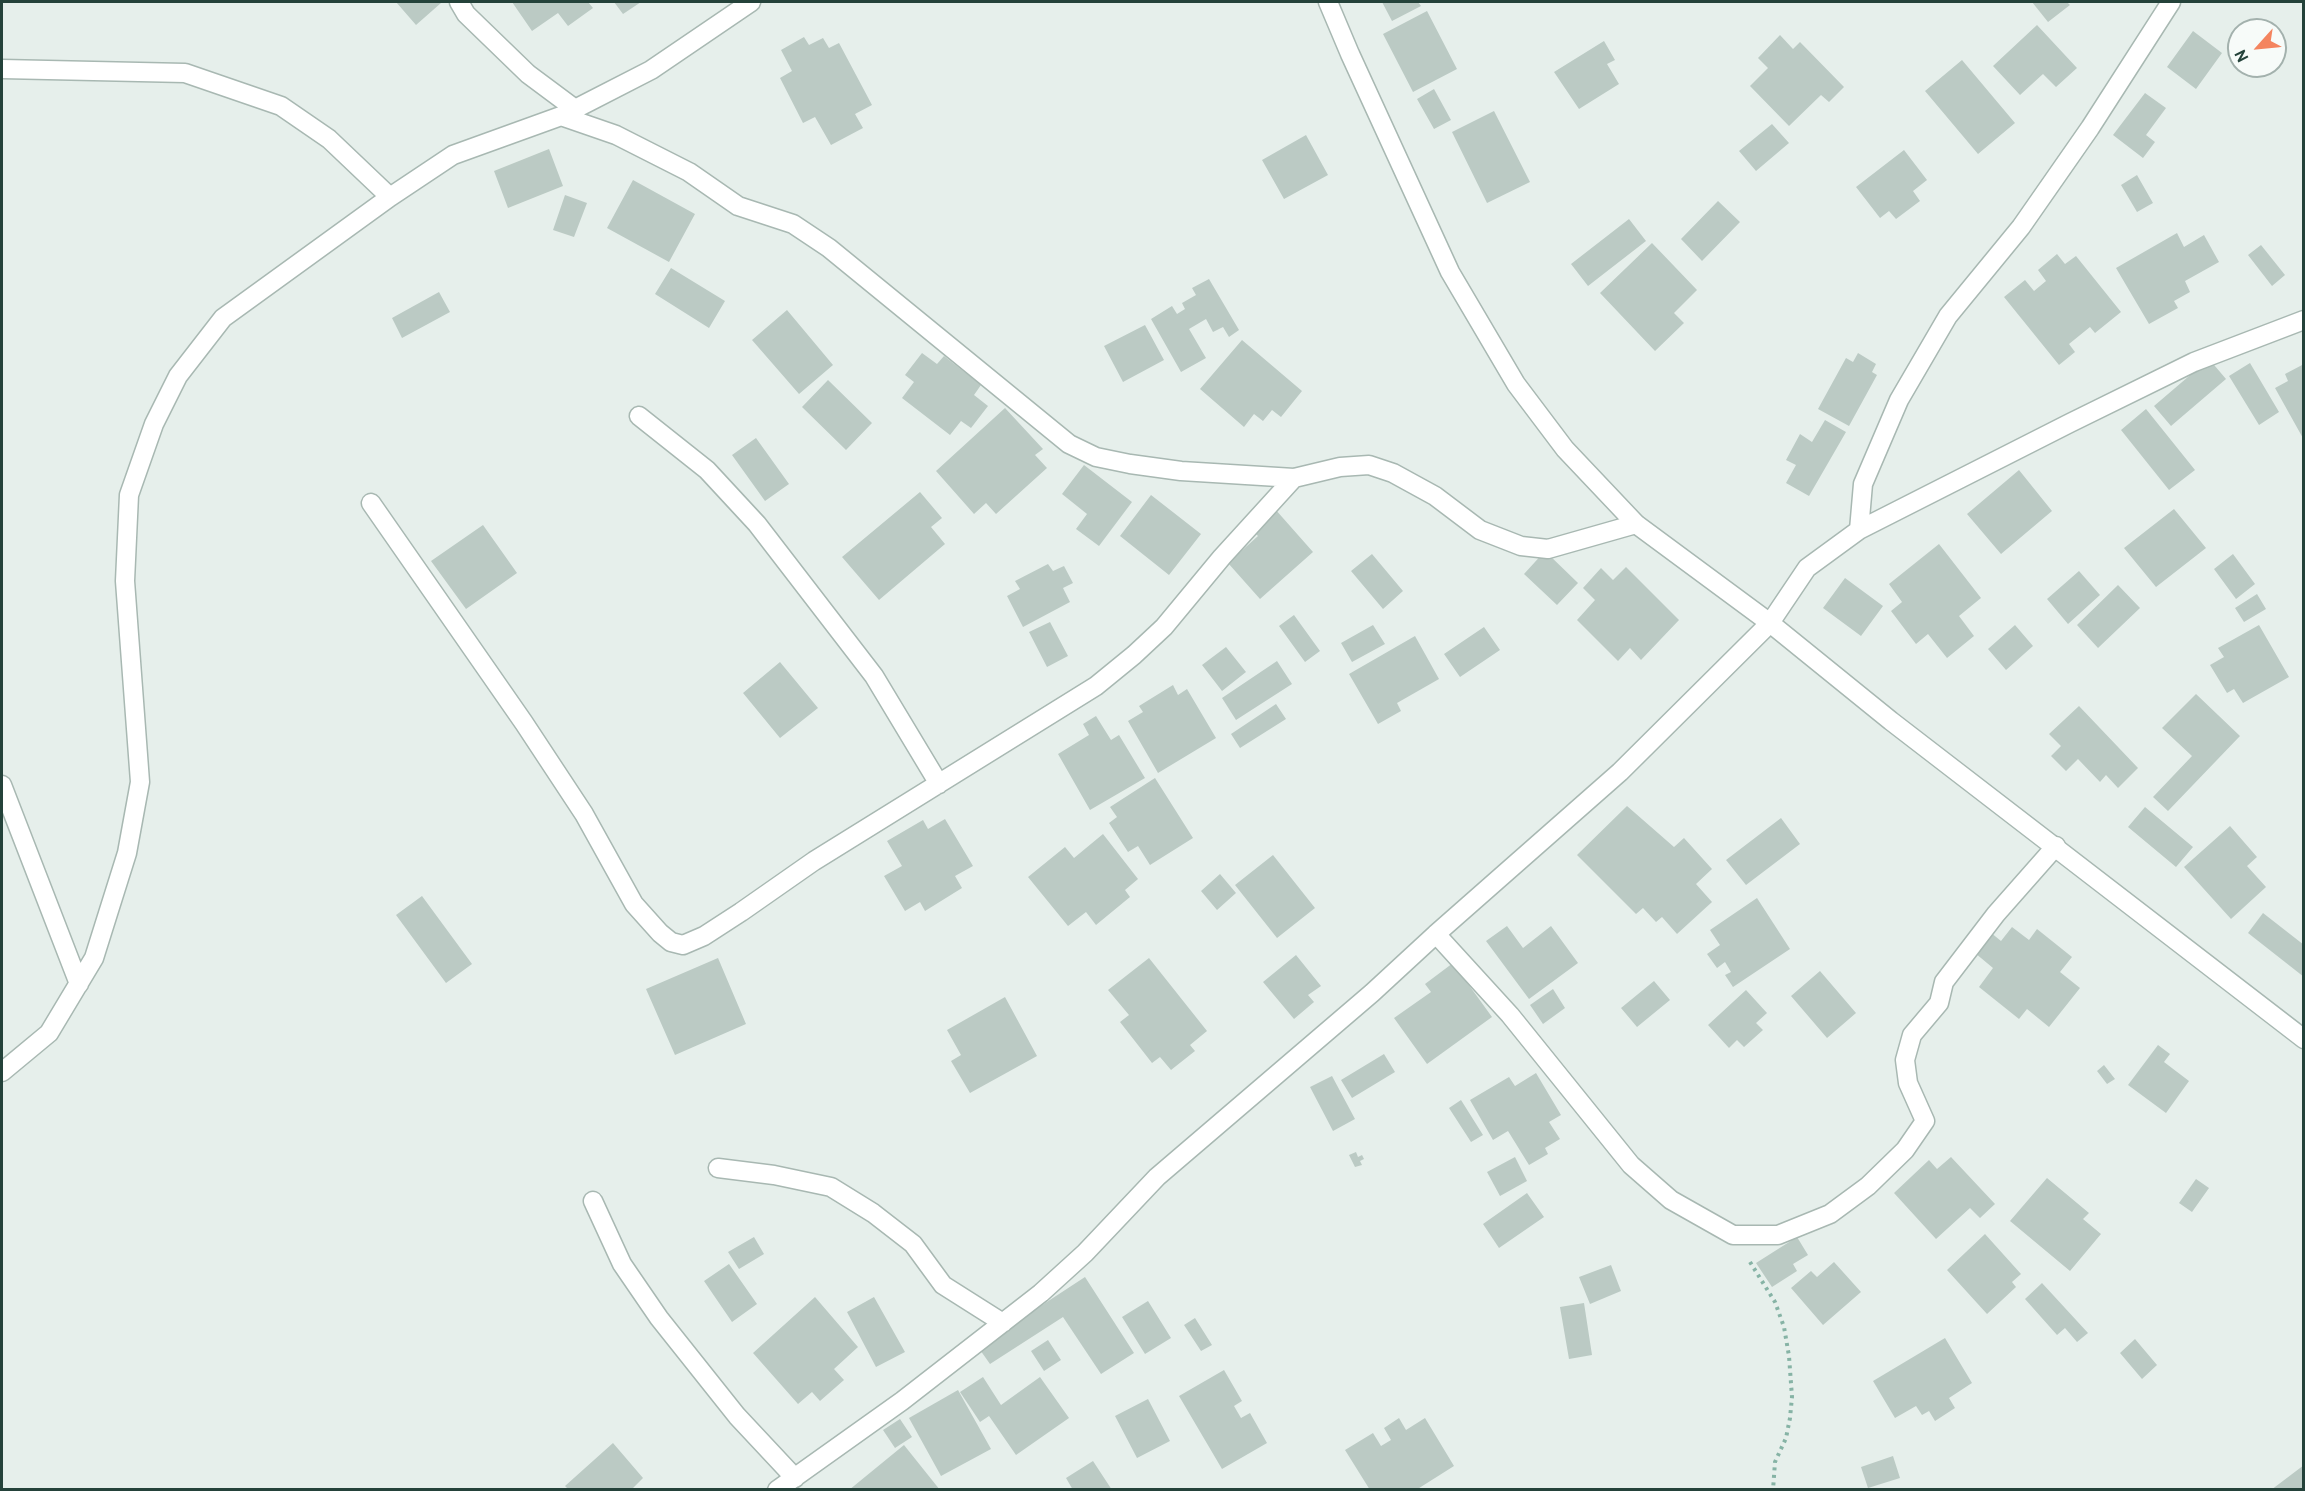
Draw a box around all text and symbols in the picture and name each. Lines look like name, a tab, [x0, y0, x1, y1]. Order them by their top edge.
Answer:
north arrow	[2227, 18, 2287, 78]
text: N	[2231, 46, 2254, 65]

